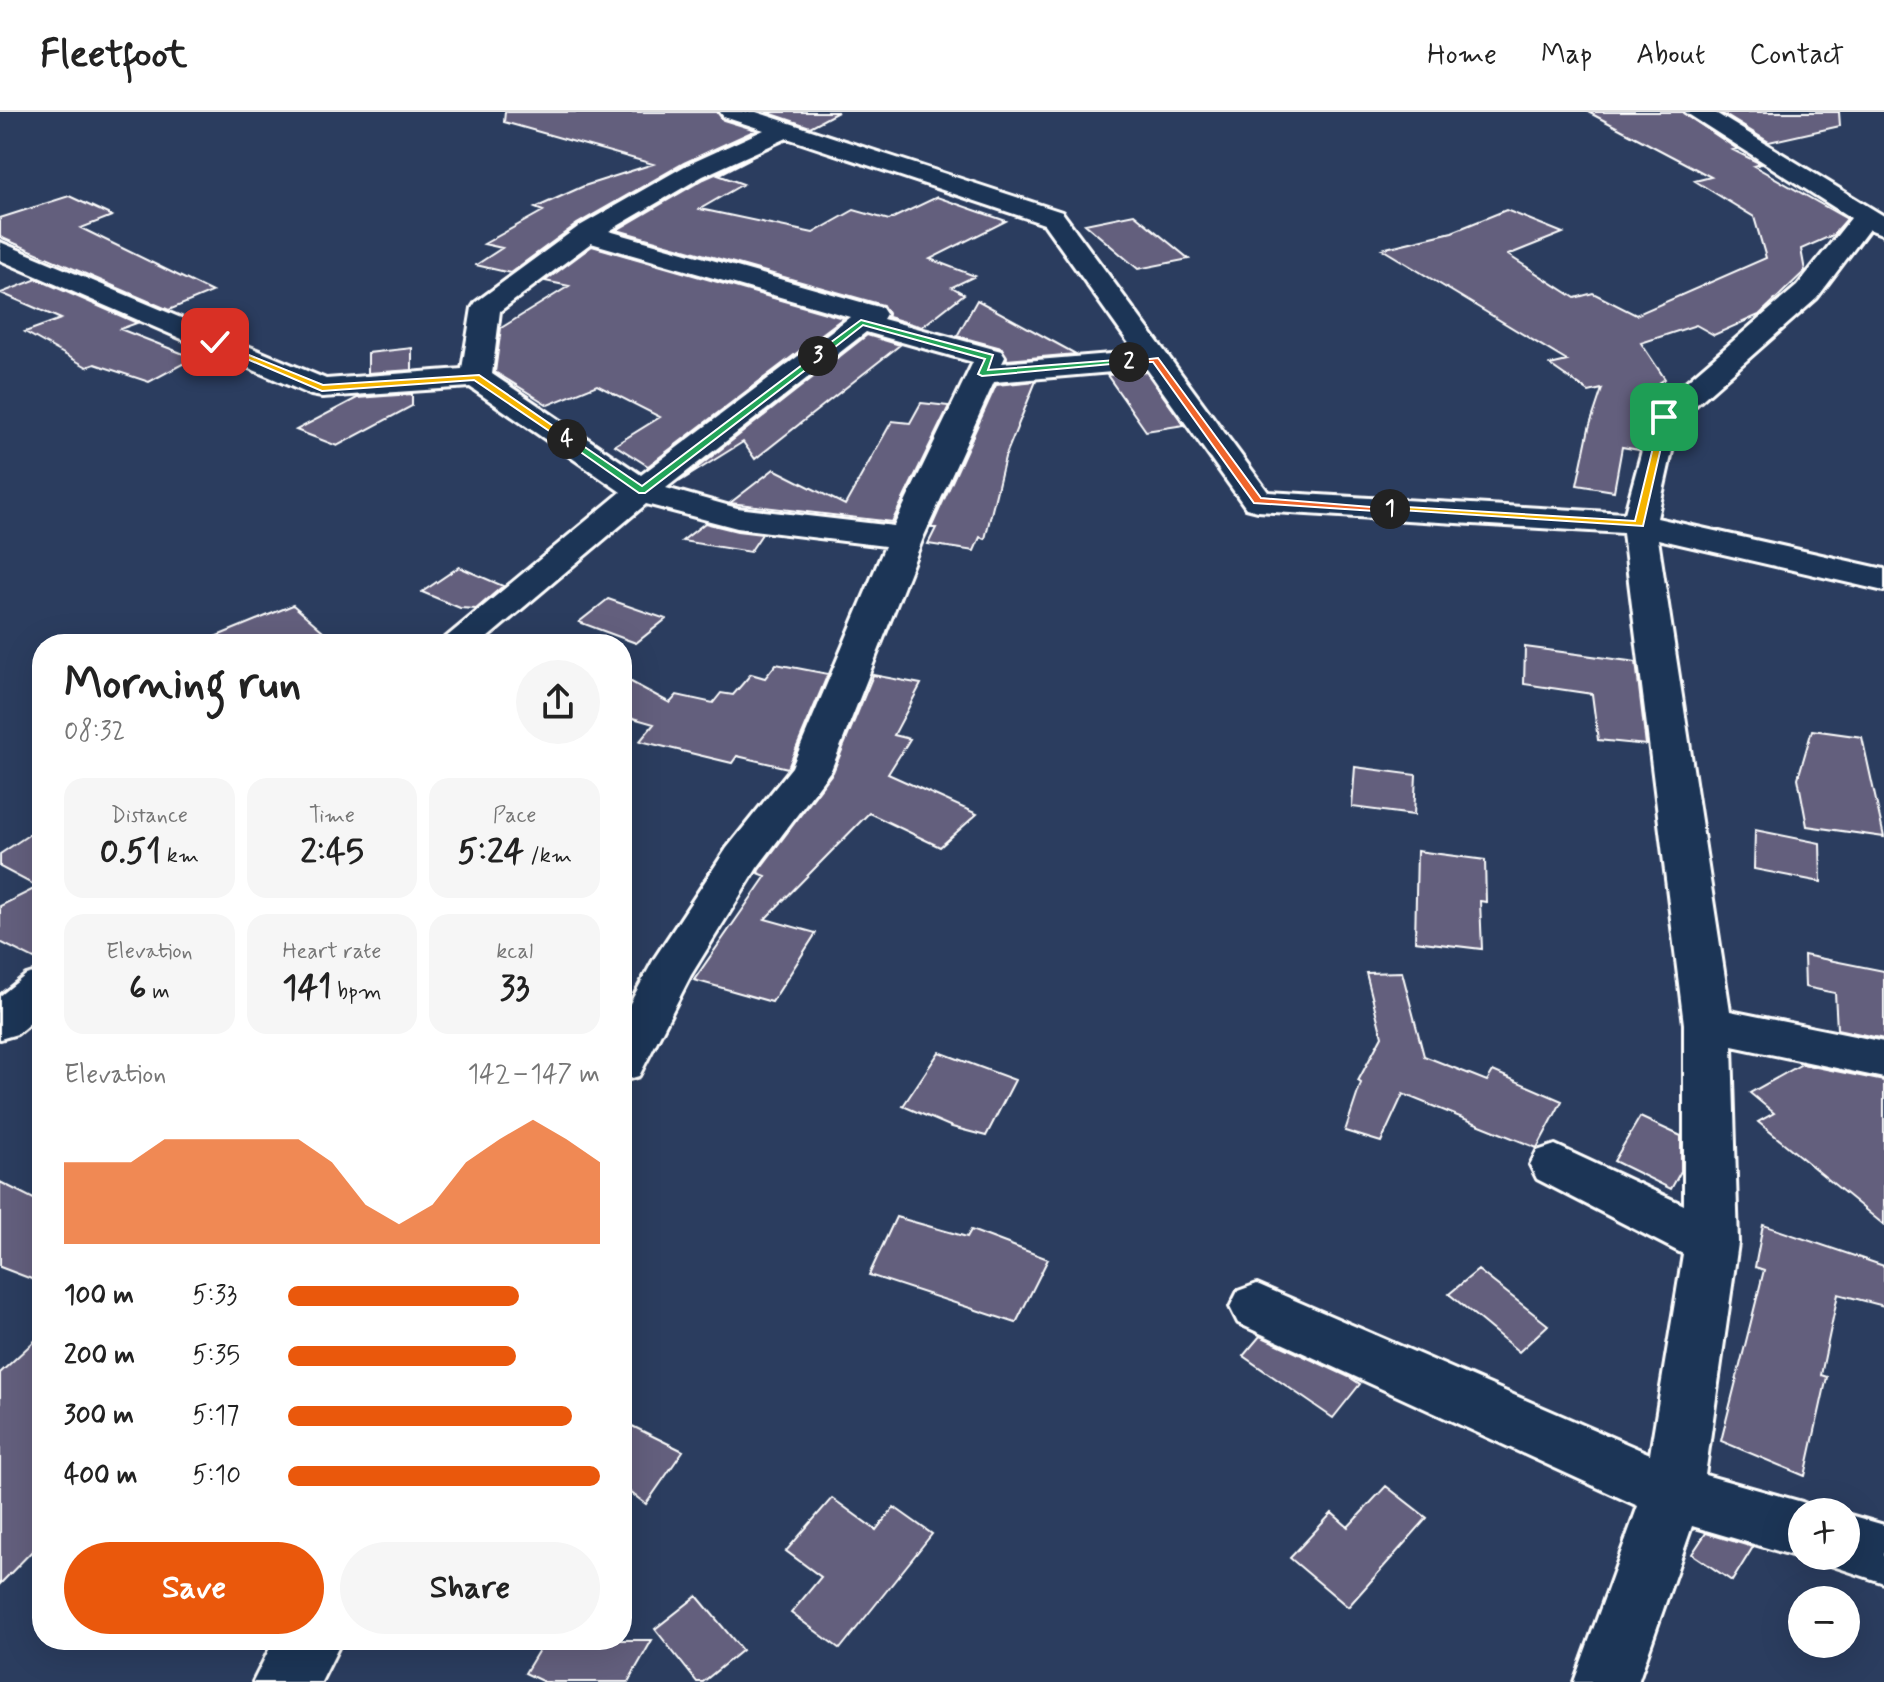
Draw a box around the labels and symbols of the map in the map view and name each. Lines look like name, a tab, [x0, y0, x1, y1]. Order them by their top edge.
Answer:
pin	[181, 308, 249, 376]
pin: 3	[798, 336, 838, 376]
pin: 2	[1109, 342, 1149, 382]
pin	[1630, 383, 1698, 451]
pin: 4	[547, 419, 587, 459]
pin: 1	[1370, 489, 1410, 529]

